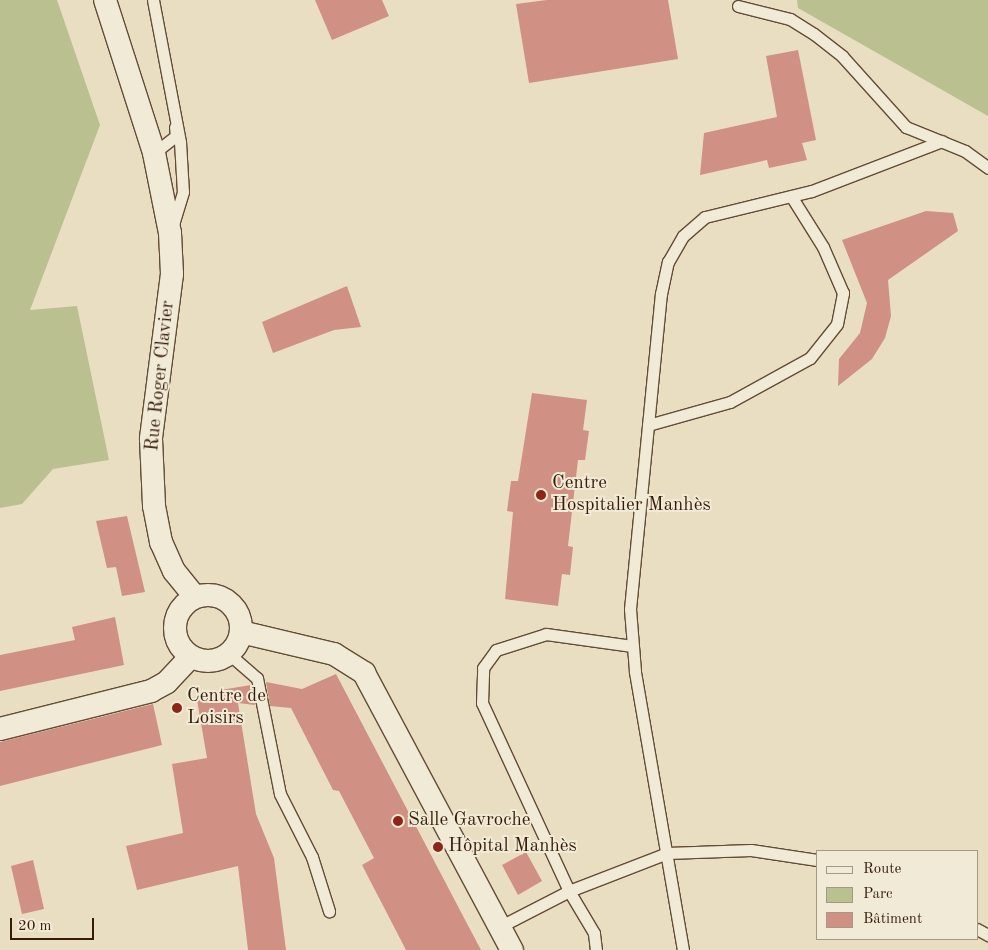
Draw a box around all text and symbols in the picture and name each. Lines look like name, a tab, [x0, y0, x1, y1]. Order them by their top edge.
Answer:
street label: Rue Roger Clavier	[142, 300, 180, 452]
place label: Centre Hospitalier Manhès	[552, 473, 711, 517]
marker: Centre Hospitalier Manhès	[534, 488, 548, 502]
place label: Centre de Loisirs	[187, 686, 266, 730]
marker: Centre de Loisirs	[171, 702, 183, 714]
place label: Salle Gavroche	[408, 810, 531, 832]
marker: Salle Gavroche	[392, 815, 404, 827]
place label: Hôpital Manhès	[448, 836, 577, 858]
marker: Hôpital Manhès	[432, 841, 444, 853]
legend	[816, 850, 978, 940]
text: Route	[863, 862, 901, 877]
text: Parc	[863, 887, 893, 902]
scale bar	[12, 908, 96, 940]
text: Bâtiment	[863, 912, 922, 927]
text: 20 m	[18, 919, 52, 934]

